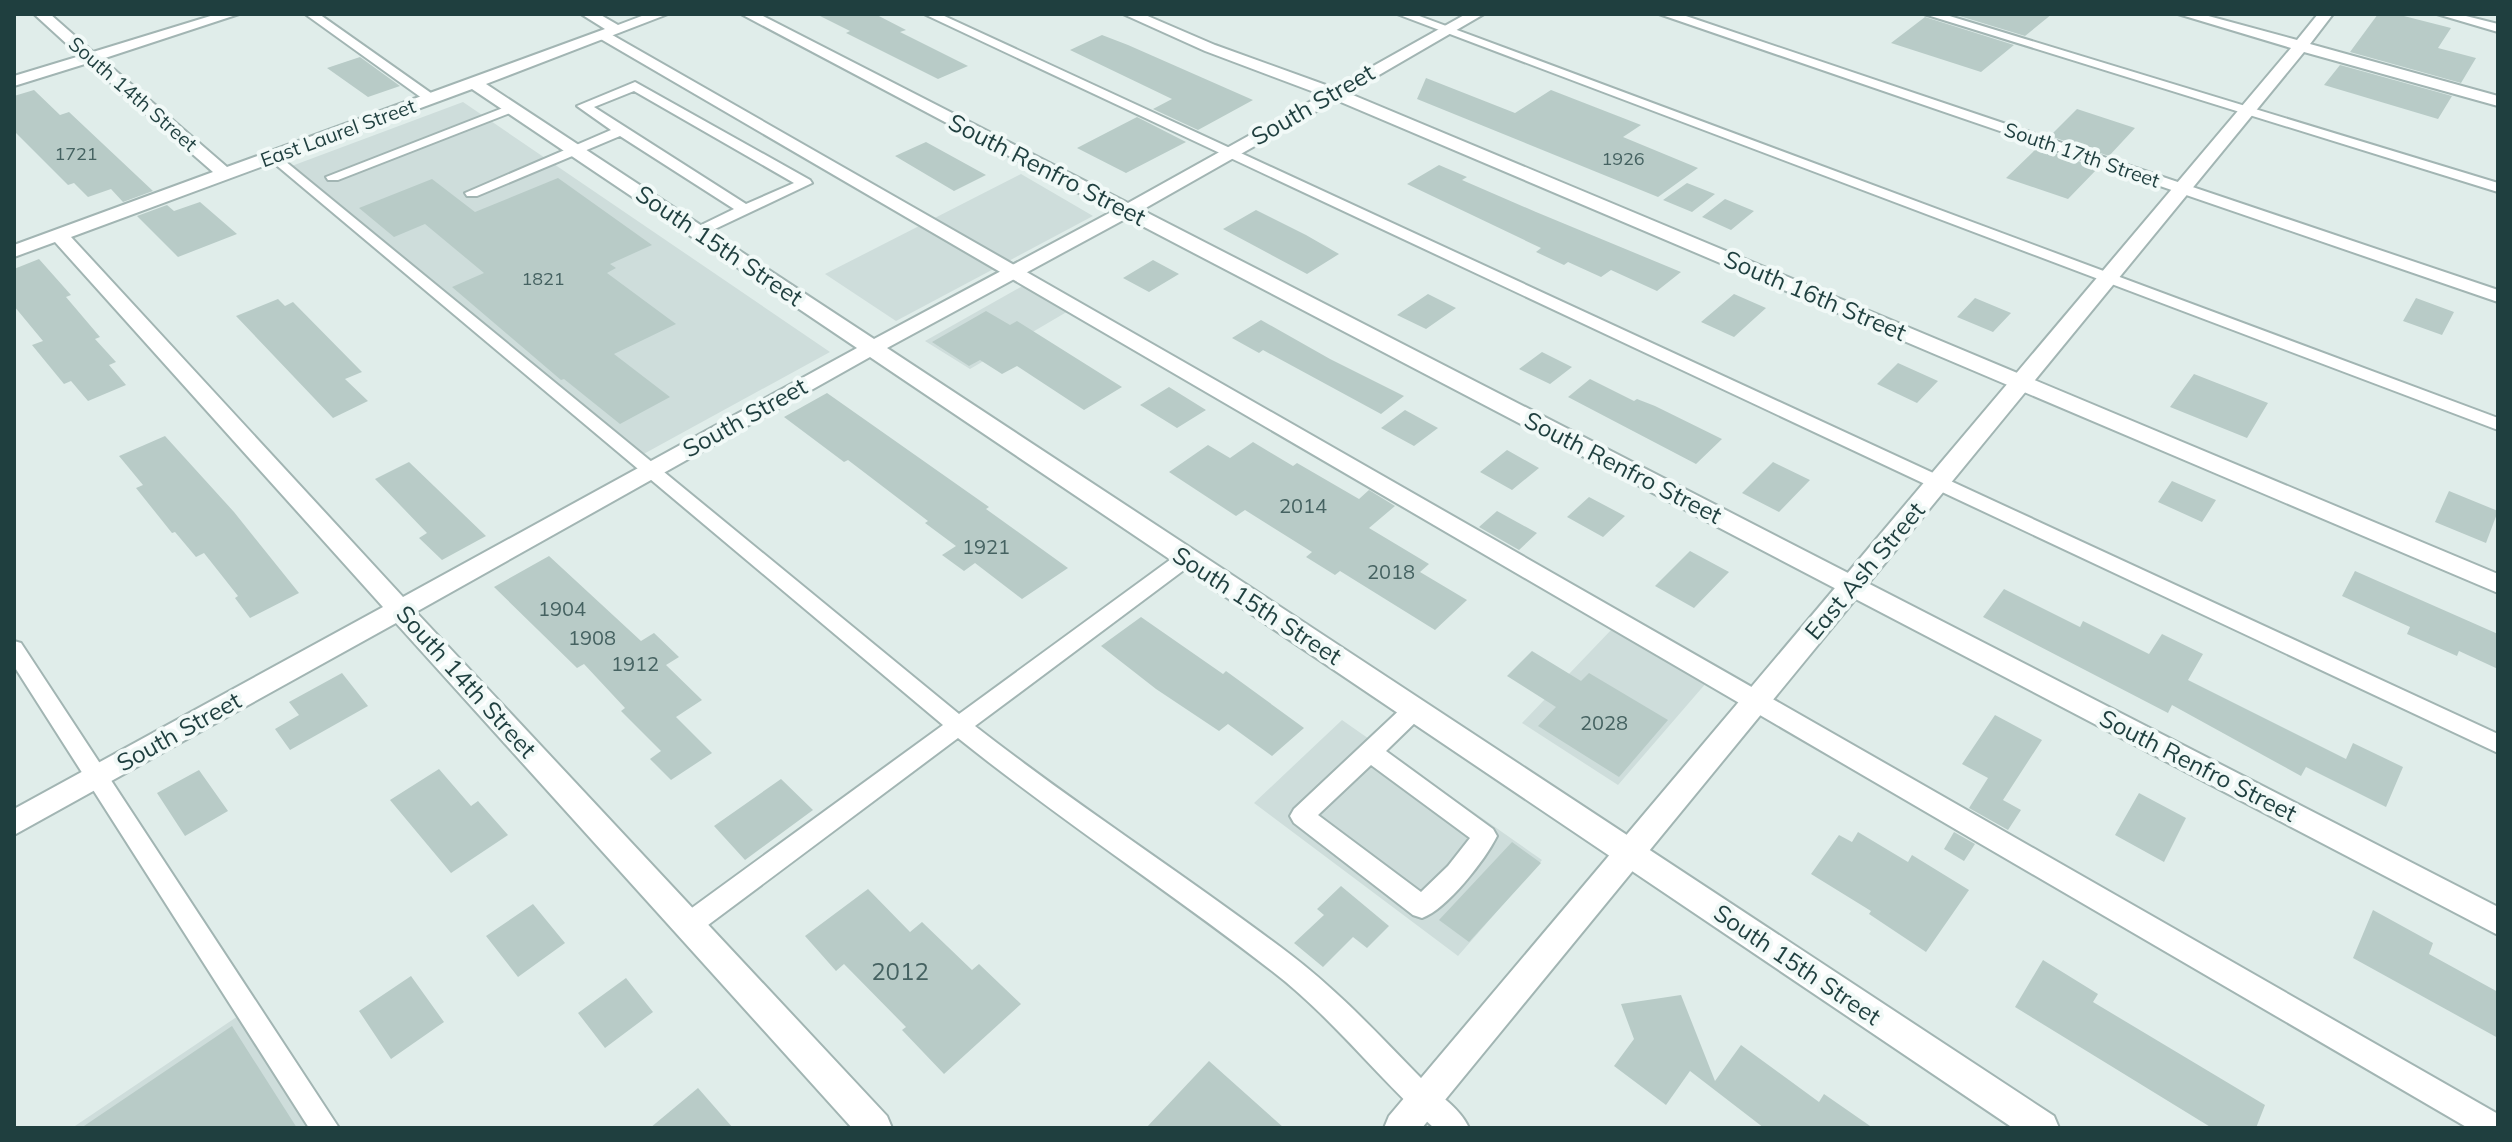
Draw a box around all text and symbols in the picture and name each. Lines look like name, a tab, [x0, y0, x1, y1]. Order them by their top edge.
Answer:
street label: South 14th Street	[64, 31, 203, 156]
street label: South Street	[1245, 57, 1380, 152]
street label: East Laurel Street	[257, 93, 419, 172]
street label: South Renfro Street	[944, 106, 1151, 232]
street label: South 17th Street	[2001, 116, 2163, 193]
house number: 1721	[54, 142, 98, 165]
house number: 1926	[1601, 147, 1645, 170]
street label: South 15th Street	[630, 178, 809, 312]
street label: South 16th Street	[1720, 243, 1911, 347]
house number: 1821	[521, 267, 565, 290]
street label: South Street	[677, 371, 812, 464]
street label: South Renfro Street	[1520, 404, 1727, 530]
house number: 2014	[1279, 493, 1327, 518]
street label: East Ash Street	[1798, 495, 1931, 645]
house number: 1921	[962, 534, 1010, 559]
street label: South 15th Street	[1168, 539, 1348, 671]
house number: 2018	[1367, 559, 1415, 584]
house number: 1904	[538, 596, 586, 621]
street label: South 14th Street	[390, 599, 543, 764]
house number: 1908	[568, 625, 616, 650]
house number: 1912	[611, 651, 659, 676]
street label: South Street	[111, 685, 246, 778]
street label: South Renfro Street	[2095, 702, 2302, 828]
house number: 2028	[1580, 710, 1628, 735]
street label: South 15th Street	[1708, 897, 1887, 1031]
house number: 2012	[871, 956, 929, 986]

